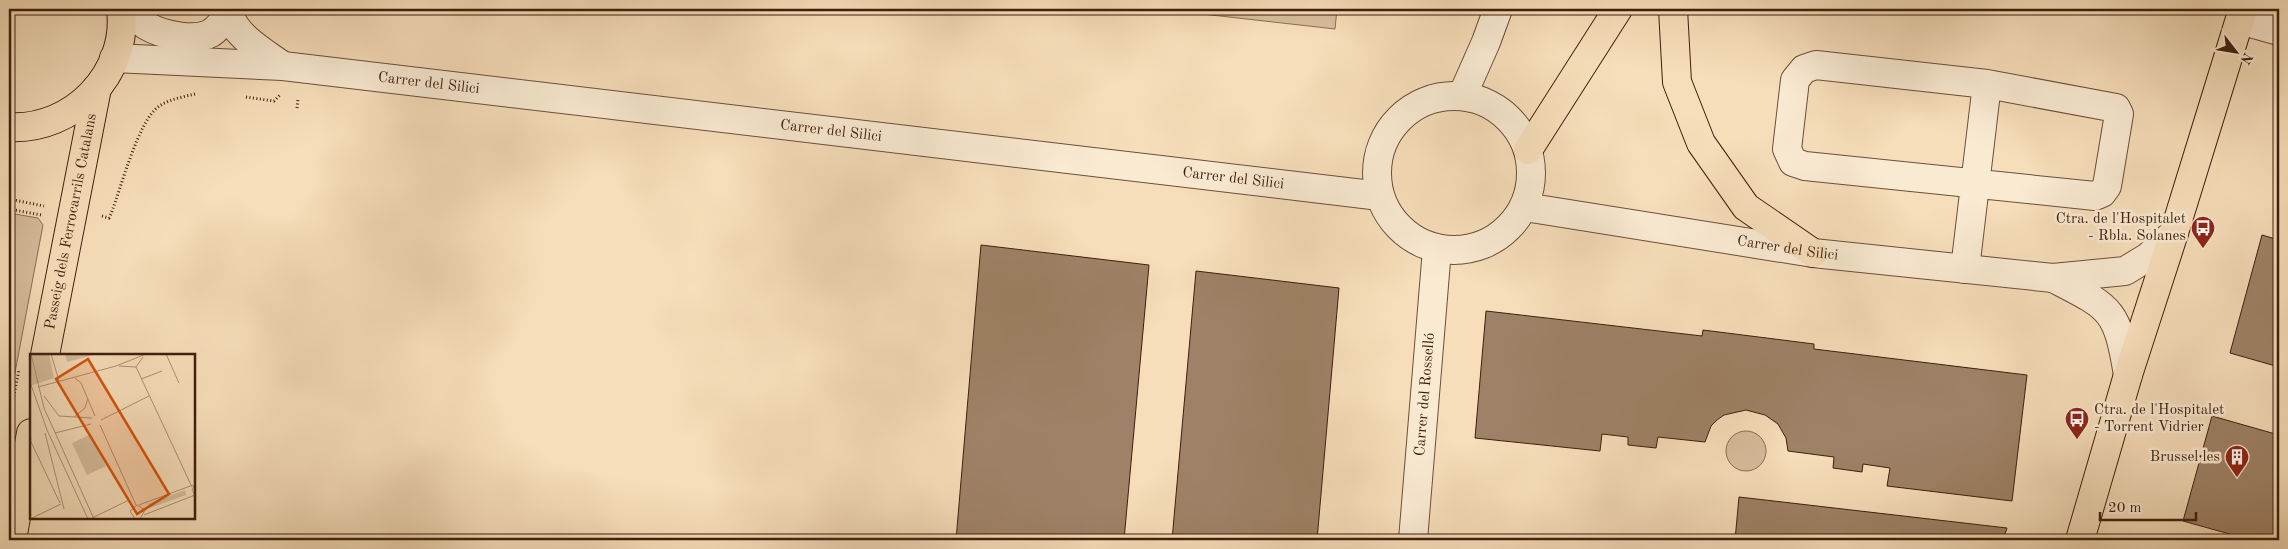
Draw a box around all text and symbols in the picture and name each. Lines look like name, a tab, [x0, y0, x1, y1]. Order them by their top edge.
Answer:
north arrow	[2210, 28, 2260, 78]
text: N	[2237, 50, 2255, 67]
street label: Carrer del Silici	[377, 70, 480, 97]
street label: Passeig dels Ferrocarrils Catalans	[43, 112, 99, 331]
street label: Carrer del Silici	[779, 117, 883, 144]
street label: Carrer del Silici	[1182, 165, 1285, 192]
place label: Ctra. de l'Hospitalet - Rbla. Solanes	[2056, 212, 2186, 244]
bus stop icon: Ctra. de l'Hospitalet - Rbla. Solanes	[2190, 215, 2216, 249]
street label: Carrer del Silici	[1736, 233, 1839, 263]
street label: Carrer del Rosselló	[1412, 332, 1438, 457]
inset map	[30, 354, 195, 519]
place label: Ctra. de l'Hospitalet - Torrent Vidrier	[2094, 403, 2224, 435]
bus stop icon: Ctra. de l'Hospitalet - Torrent Vidrier	[2064, 406, 2090, 440]
building icon: Brussel·les	[2224, 444, 2250, 478]
place label: Brussel·les	[2150, 450, 2220, 465]
scale bar	[2100, 489, 2197, 521]
text: 20 m	[2108, 501, 2142, 516]

